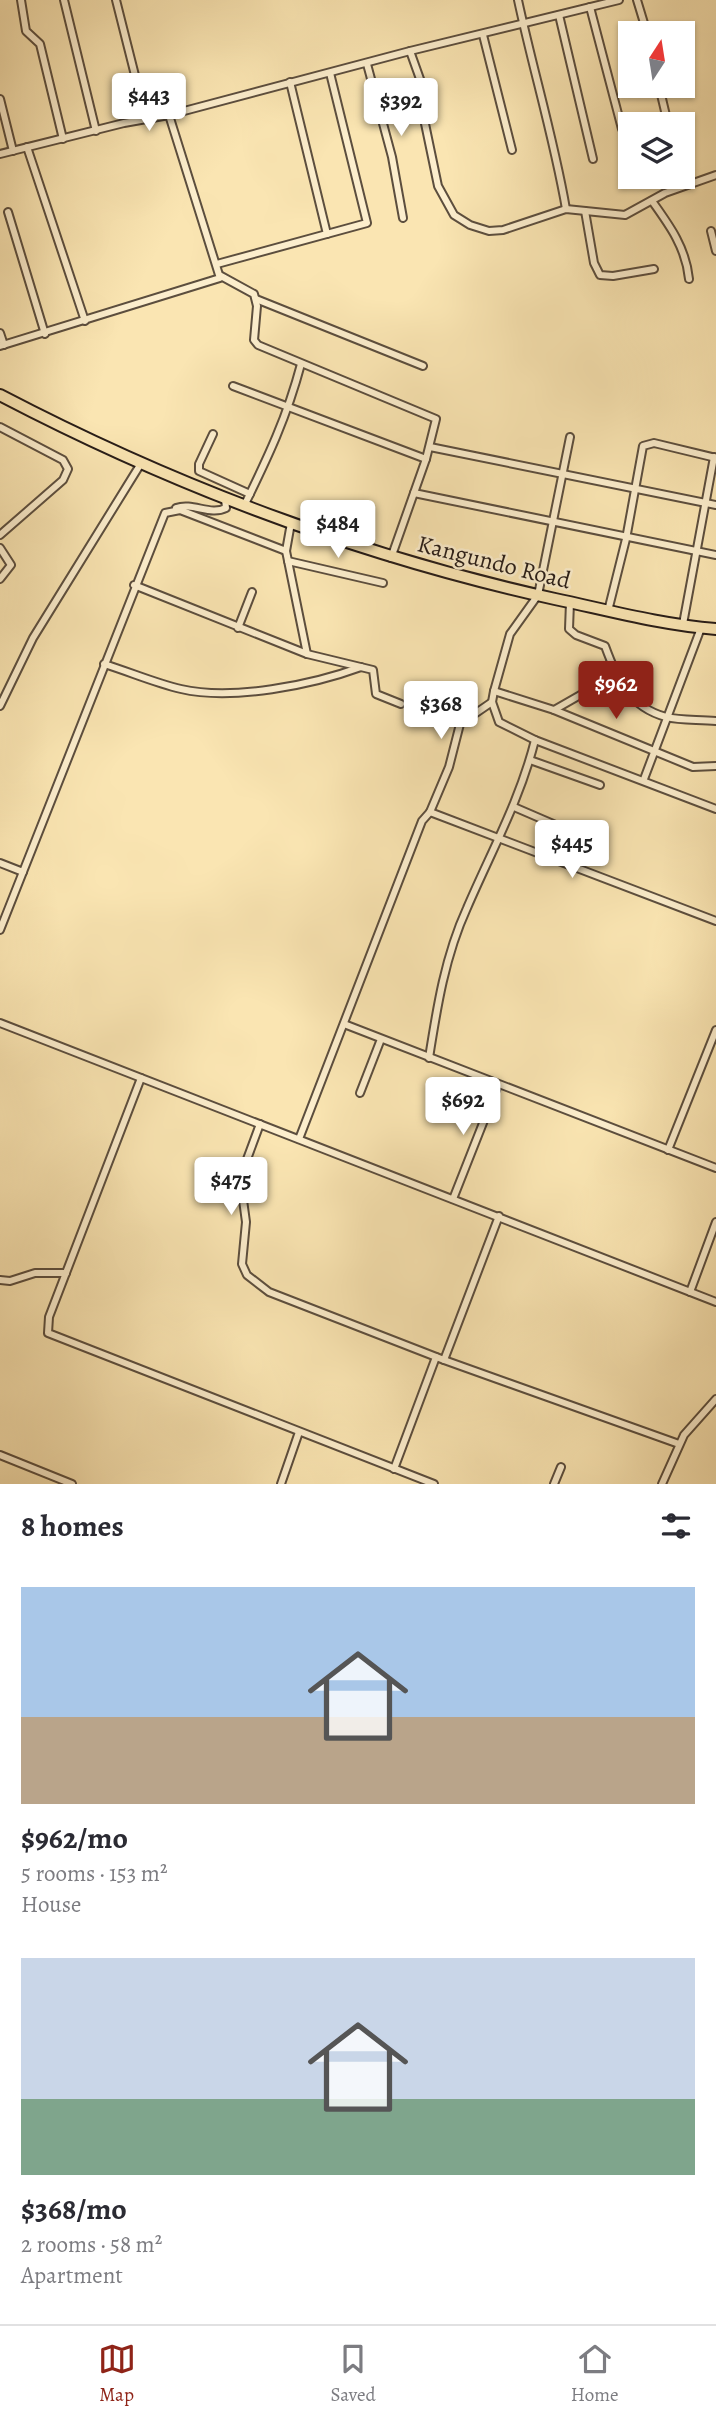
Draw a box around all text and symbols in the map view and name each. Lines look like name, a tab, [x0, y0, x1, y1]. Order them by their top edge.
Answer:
north arrow	[618, 21, 695, 98]
map controls	[618, 21, 695, 189]
pin: $443	[108, 74, 190, 133]
pin: $392	[360, 78, 442, 138]
text: $443	[128, 80, 170, 111]
text: $392	[380, 85, 422, 116]
button: layers	[618, 112, 695, 189]
pin: $484	[297, 500, 379, 560]
text: $484	[316, 507, 360, 538]
street label: Kangundo Road	[414, 527, 574, 597]
pin: $962	[575, 662, 657, 721]
text: $962	[594, 668, 638, 699]
pin: $368	[400, 682, 482, 741]
text: $368	[420, 688, 462, 719]
pin: $445	[531, 820, 613, 880]
text: $445	[551, 827, 593, 858]
pin: $692	[422, 1078, 504, 1137]
text: $692	[441, 1084, 485, 1115]
pin: $475	[190, 1158, 272, 1217]
text: $475	[210, 1164, 252, 1195]
text: 8 homes	[21, 1506, 124, 1546]
icon: filters	[657, 1507, 695, 1545]
icon: home	[295, 1633, 421, 1759]
text: $962/mo	[21, 1818, 128, 1858]
text: 5 rooms · 153 m²	[21, 1858, 168, 1889]
text: House	[21, 1889, 81, 1920]
icon: home	[295, 2004, 421, 2130]
text: $368/mo	[21, 2189, 127, 2229]
text: 2 rooms · 58 m²	[21, 2229, 162, 2260]
text: Apartment	[21, 2260, 123, 2291]
tab: Map	[98, 2340, 136, 2408]
tab: Saved	[331, 2340, 376, 2408]
tab: Home	[571, 2340, 618, 2408]

